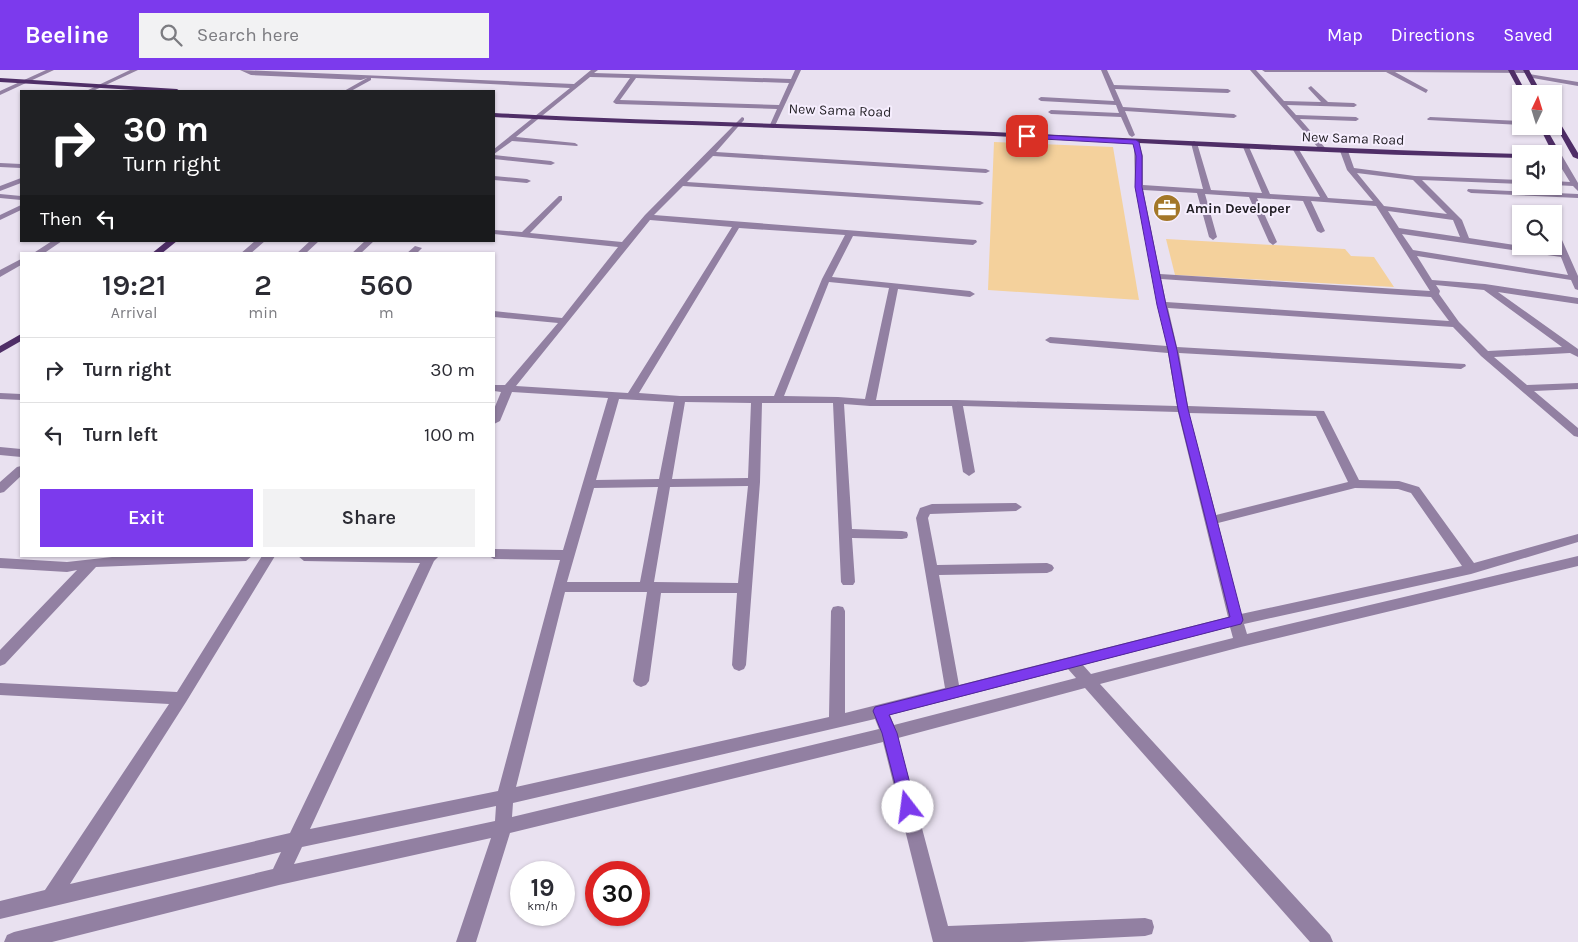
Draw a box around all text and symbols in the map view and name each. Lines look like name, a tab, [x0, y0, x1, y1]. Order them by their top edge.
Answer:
search box	[139, 13, 489, 58]
text: Beeline	[25, 21, 109, 49]
icon: search	[157, 21, 185, 49]
text: Search here	[197, 24, 299, 46]
text: Map	[1327, 24, 1363, 46]
text: Directions	[1391, 24, 1475, 46]
text: Saved	[1503, 24, 1553, 46]
north arrow	[1512, 85, 1562, 135]
map controls	[1512, 85, 1562, 255]
street label: New Sama Road	[788, 100, 892, 121]
text: 30 m	[123, 109, 209, 150]
icon: right	[40, 110, 105, 175]
pin	[1006, 115, 1048, 157]
icon: arrive	[1013, 122, 1041, 150]
street label: New Sama Road	[1301, 128, 1405, 149]
button: sound	[1512, 145, 1562, 195]
text: Turn right	[123, 151, 221, 177]
office icon: Amin Developer	[1152, 193, 1182, 223]
place label: Amin Developer	[1186, 200, 1291, 217]
icon: left	[92, 205, 120, 233]
button: search	[1512, 205, 1562, 255]
text: Then	[40, 208, 82, 230]
text: 19:21	[102, 267, 166, 303]
text: 2	[254, 267, 272, 303]
text: 560	[359, 267, 413, 303]
text: Arrival	[111, 303, 158, 322]
text: min	[248, 303, 278, 322]
text: m	[379, 303, 394, 322]
icon: right	[40, 356, 68, 384]
text: Turn right	[83, 359, 172, 381]
text: 30 m	[430, 359, 475, 381]
icon: left	[40, 421, 68, 449]
text: Turn left	[83, 424, 158, 446]
text: 100 m	[424, 424, 475, 446]
button: Exit	[40, 489, 253, 547]
button: Share	[263, 489, 475, 547]
position arrow	[881, 780, 933, 832]
speed limit sign: 30	[585, 861, 650, 926]
text: 19	[530, 873, 555, 902]
text: km/h	[527, 899, 558, 913]

